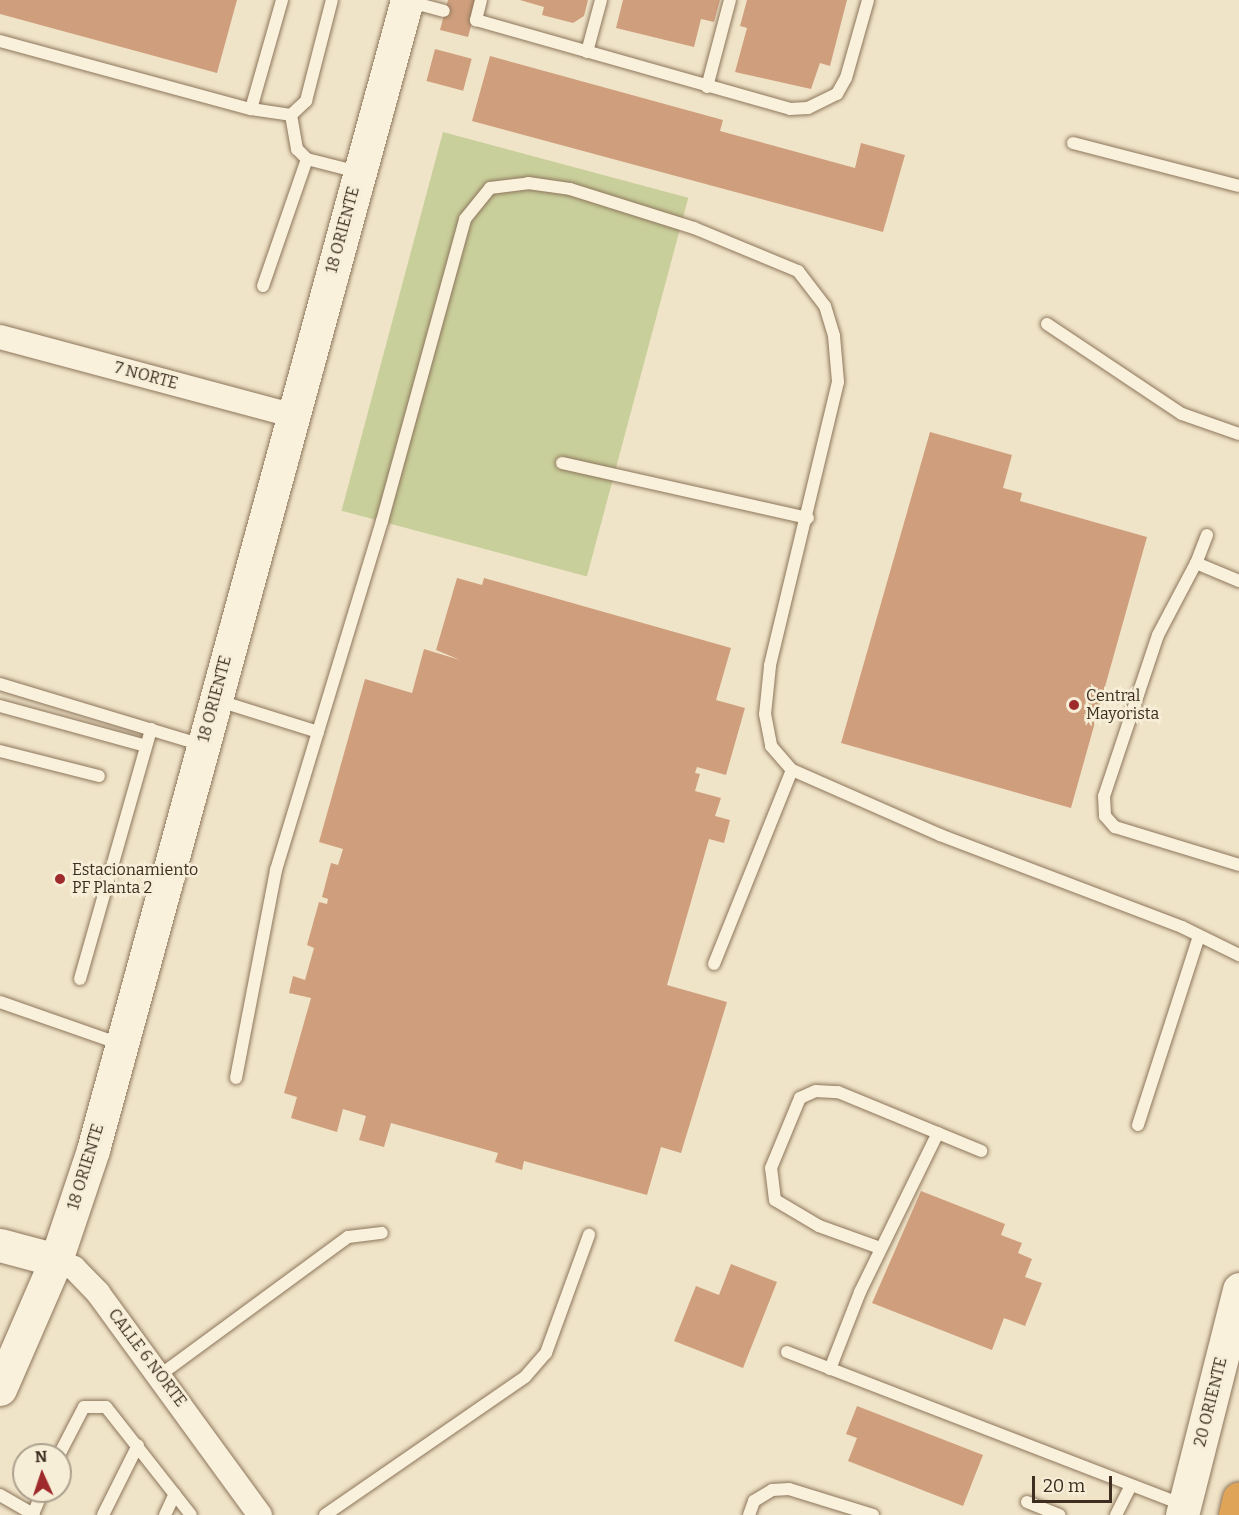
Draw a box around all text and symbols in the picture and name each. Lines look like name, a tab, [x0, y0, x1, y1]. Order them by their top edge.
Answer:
street label: 18 ORIENTE	[322, 185, 364, 275]
street label: 7 NORTE	[112, 358, 180, 394]
street label: 18 ORIENTE	[194, 654, 236, 744]
place label: Central Mayorista	[1086, 686, 1159, 724]
marker: Central Mayorista	[1067, 698, 1081, 712]
place label: Estacionamiento PF Planta 2	[72, 860, 198, 898]
marker: Estacionamiento PF Planta 2	[53, 872, 67, 886]
street label: 18 ORIENTE	[64, 1122, 108, 1212]
street label: CALLE 6 NORTE	[104, 1305, 190, 1411]
street label: 20 ORIENTE	[1191, 1355, 1231, 1449]
north arrow	[12, 1443, 72, 1503]
text: N	[34, 1447, 48, 1466]
scale bar	[1035, 1464, 1114, 1502]
text: 20 m	[1043, 1475, 1085, 1497]

